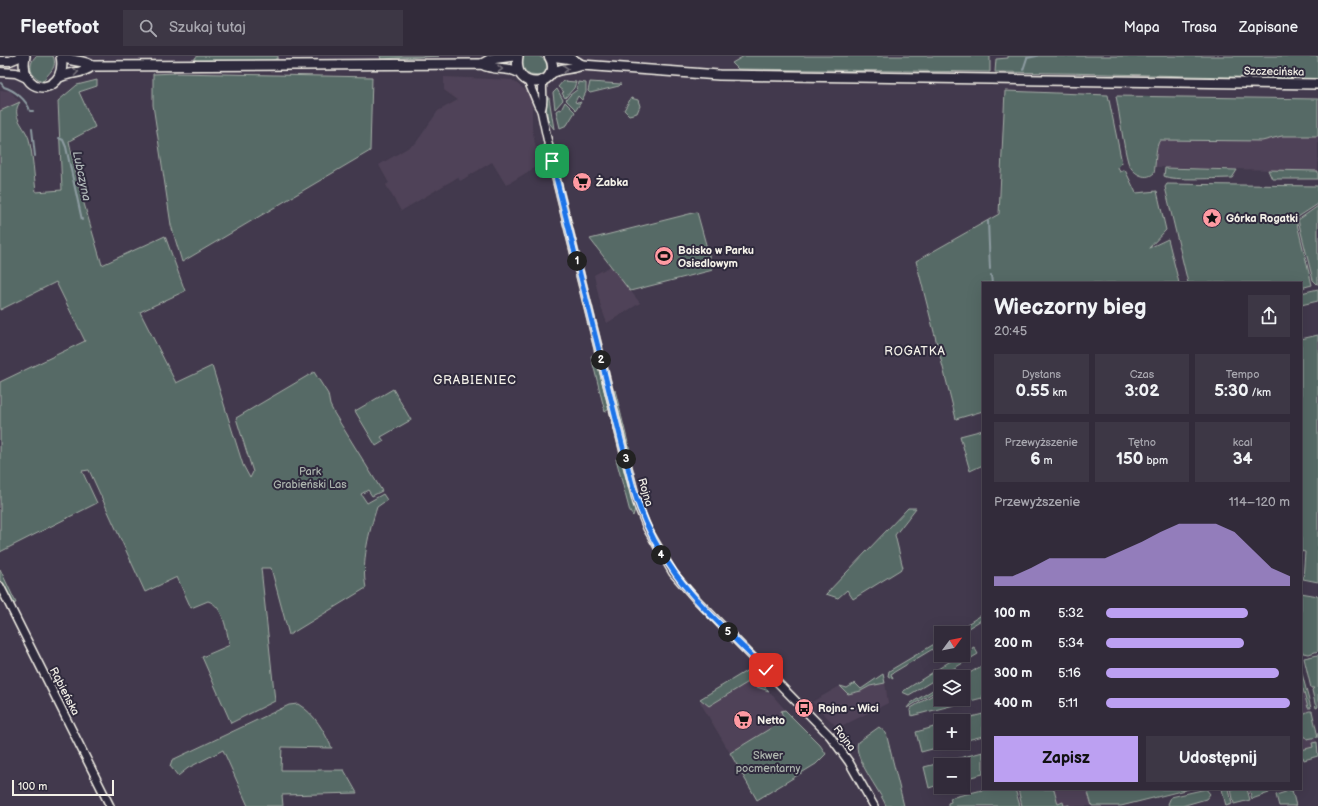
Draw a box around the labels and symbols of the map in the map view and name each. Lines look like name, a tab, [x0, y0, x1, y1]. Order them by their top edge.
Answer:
street label: Szczecińska	[1244, 64, 1304, 79]
one-way arrow	[497, 65, 503, 73]
one-way arrow	[563, 65, 569, 73]
one-way arrow	[73, 68, 80, 77]
pin	[535, 144, 569, 178]
water label: Lubczyna	[69, 150, 94, 203]
supermarket icon: Żabka	[571, 171, 593, 193]
place label: Żabka	[596, 175, 628, 189]
place icon: Górka Rogatki	[1201, 207, 1223, 229]
place label: Górka Rogatki	[1226, 212, 1298, 225]
place label: Boisko w Parku Osiedlowym	[678, 244, 754, 270]
sports icon: Boisko w Parku Osiedlowym	[653, 245, 675, 267]
pin: 1	[567, 251, 587, 271]
district label: ROGATKA	[884, 344, 946, 359]
pin: 2	[591, 350, 611, 370]
district label: GRABIENIEC	[433, 373, 517, 388]
pin: 3	[616, 449, 636, 469]
park label: Park Grabieński Las	[273, 465, 347, 491]
street label: Rojna	[635, 476, 656, 508]
pin: 4	[651, 545, 671, 565]
pin: 5	[718, 622, 738, 642]
north arrow	[934, 626, 970, 662]
pin	[749, 653, 783, 687]
street label: Rąbieńska	[47, 665, 82, 717]
bus stop icon: Rojna - Wici	[793, 697, 815, 719]
place label: Rojna - Wici	[818, 702, 879, 715]
supermarket icon: Netto	[732, 709, 754, 731]
place label: Netto	[757, 714, 785, 727]
street label: Rojna	[831, 723, 858, 754]
park label: Skwer pocmentarny	[736, 749, 800, 775]
scale bar	[12, 778, 114, 797]

